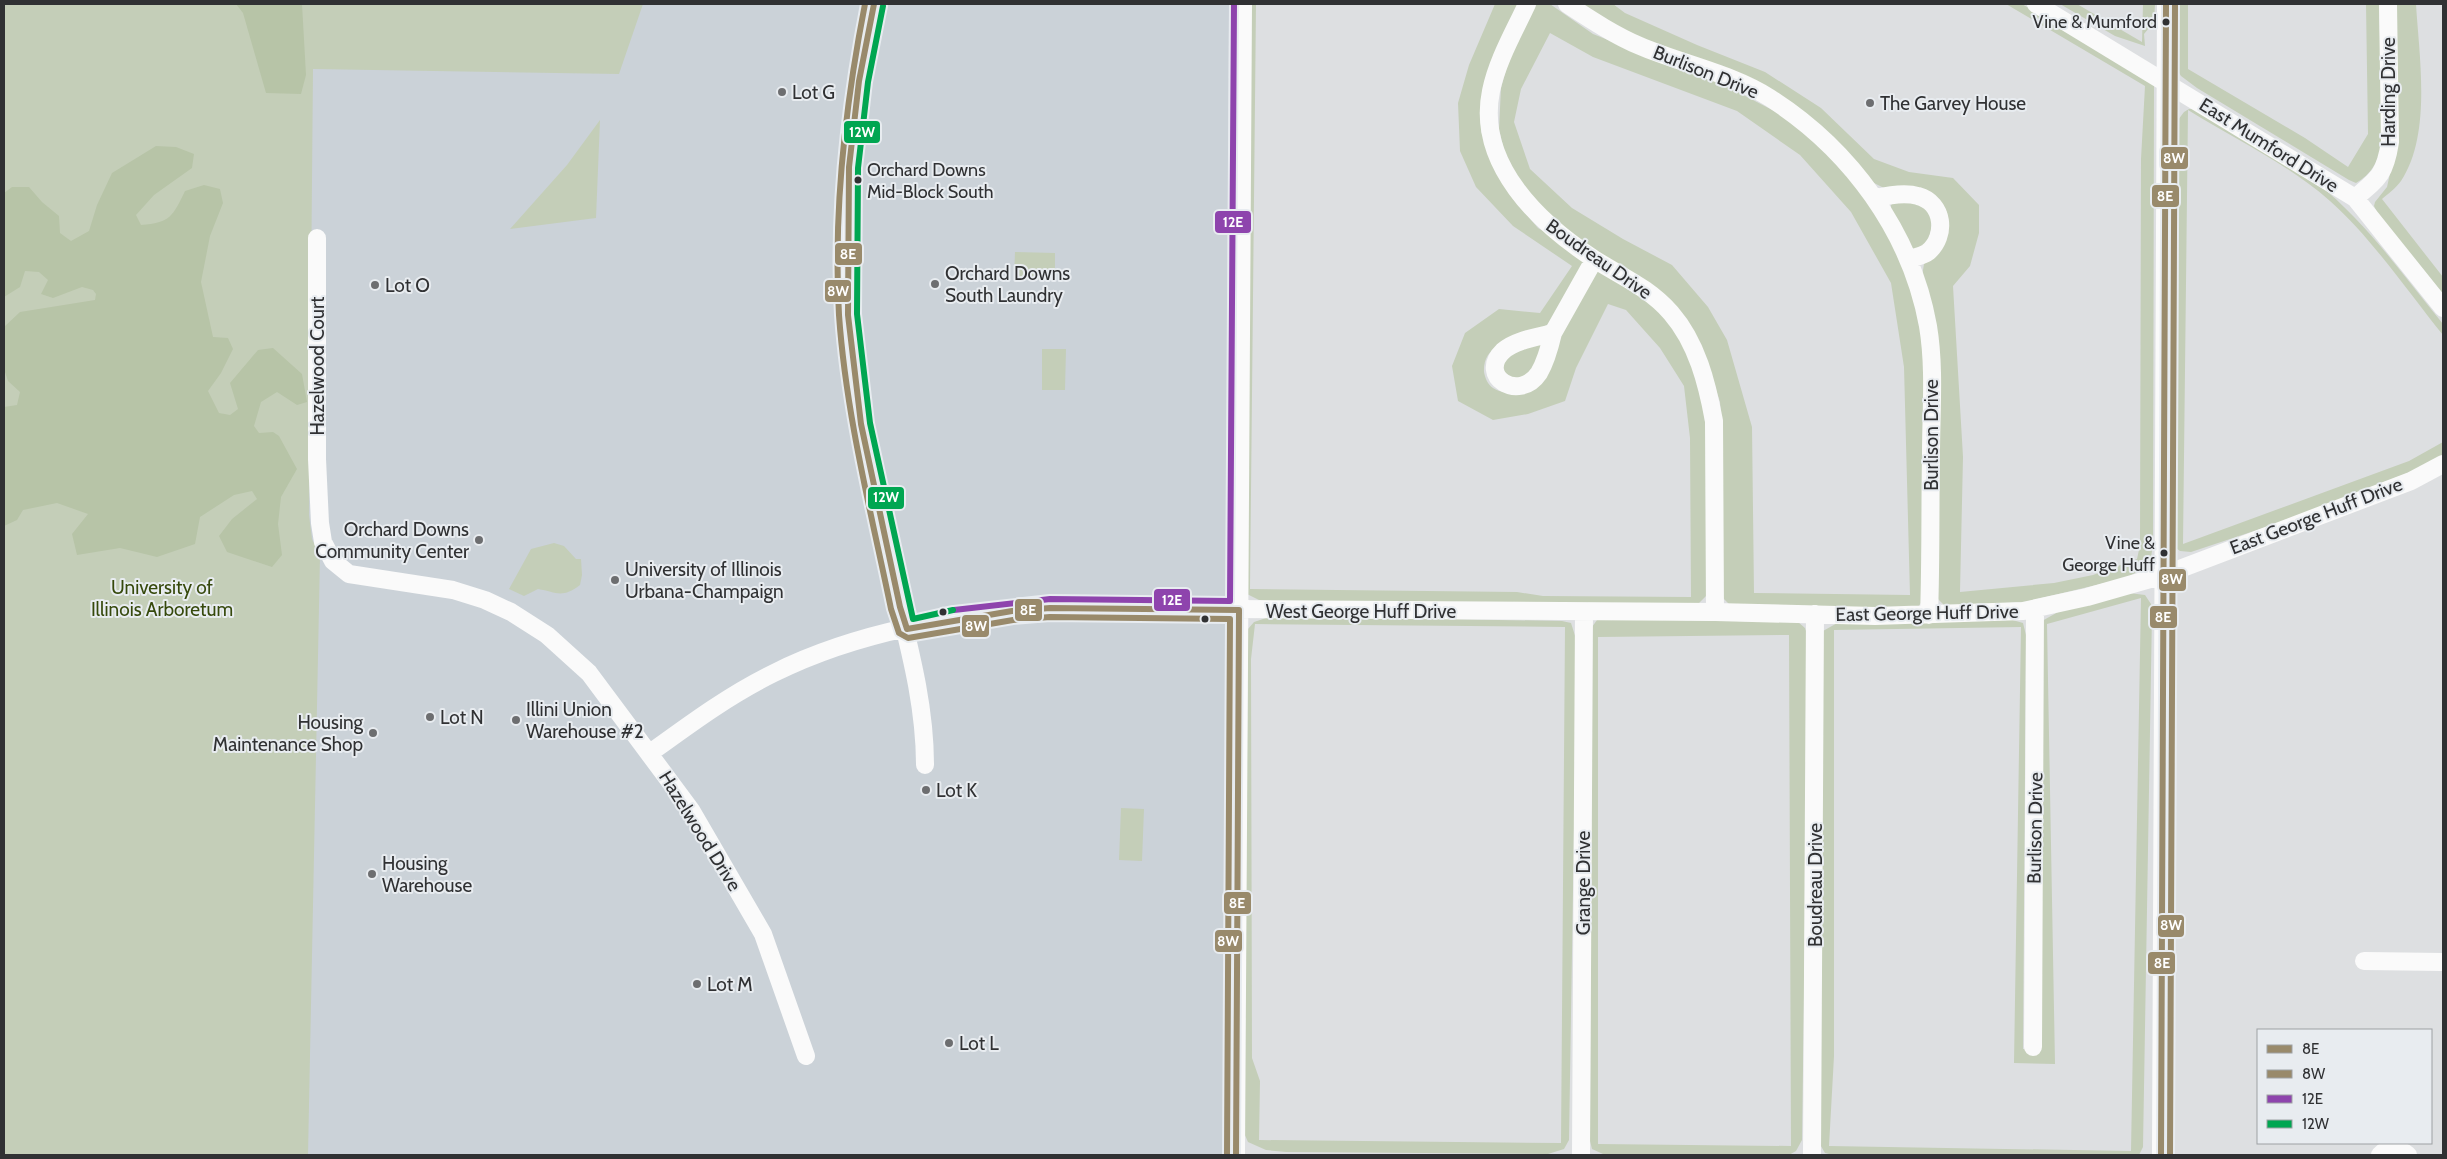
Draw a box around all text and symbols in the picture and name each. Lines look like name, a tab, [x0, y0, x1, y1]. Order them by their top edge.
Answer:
place label: Vine & Mumford	[2032, 11, 2157, 33]
marker: Vine & Mumford	[2161, 17, 2171, 27]
street label: Harding Drive	[2377, 37, 2400, 147]
street label: Burlison Drive	[1650, 40, 1762, 104]
place label: Lot G	[792, 81, 835, 104]
marker: Lot G	[776, 86, 788, 98]
place label: The Garvey House	[1880, 92, 2026, 115]
street label: East Mumford Drive	[2195, 93, 2343, 197]
marker: The Garvey House	[1864, 97, 1876, 109]
line badge: 12W	[843, 120, 881, 144]
text: 12W	[849, 123, 876, 141]
line badge: 8W	[2160, 146, 2189, 170]
text: 8W	[2163, 149, 2185, 167]
place label: Orchard Downs Mid-Block South	[867, 159, 994, 203]
marker: Orchard Downs Mid-Block South	[853, 175, 863, 185]
line badge: 8E	[2151, 184, 2180, 208]
text: 8E	[2157, 187, 2173, 205]
line badge: 12E	[1214, 210, 1252, 234]
text: 12E	[1223, 213, 1243, 231]
street label: Boudreau Drive	[1542, 214, 1657, 304]
line badge: 8E	[834, 242, 863, 266]
text: 8E	[840, 245, 856, 263]
place label: Orchard Downs South Laundry	[945, 262, 1070, 307]
place label: Lot O	[385, 274, 430, 297]
marker: Orchard Downs South Laundry	[929, 278, 941, 290]
marker: Lot O	[369, 279, 381, 291]
line badge: 8W	[824, 279, 852, 303]
text: 8W	[827, 282, 849, 300]
street label: Hazelwood Court	[306, 296, 329, 435]
street label: Burlison Drive	[1920, 379, 1943, 491]
street label: East George Huff Drive	[2226, 472, 2406, 560]
line badge: 12W	[867, 486, 905, 510]
text: 12W	[873, 488, 900, 506]
place label: Orchard Downs Community Center	[315, 518, 469, 563]
place label: Vine & George Huff	[2062, 532, 2155, 576]
marker: Orchard Downs Community Center	[473, 534, 485, 546]
marker: Vine & George Huff	[2159, 548, 2169, 558]
place label: University of Illinois Urbana-Champaign	[625, 558, 784, 603]
line badge: 8W	[2158, 568, 2187, 592]
text: 8W	[2161, 570, 2183, 588]
marker: University of Illinois Urbana-Champaign	[609, 574, 621, 586]
park label: University of Illinois Arboretum	[91, 576, 233, 621]
line badge: 12E	[1153, 588, 1191, 612]
text: 12E	[1162, 591, 1182, 609]
line badge: 8E	[1014, 598, 1043, 622]
street label: West George Huff Drive	[1266, 600, 1456, 623]
street label: East George Huff Drive	[1835, 600, 2019, 626]
text: 8E	[1020, 601, 1036, 619]
line badge: 8E	[2149, 605, 2178, 629]
unlabelled marker	[938, 607, 948, 617]
text: 8E	[2155, 608, 2171, 626]
line badge: 8W	[961, 614, 990, 638]
unlabelled marker	[1200, 614, 1210, 624]
text: 8W	[965, 617, 987, 635]
place label: Illini Union Warehouse #2	[526, 698, 644, 743]
place label: Lot N	[440, 706, 484, 729]
place label: Housing Maintenance Shop	[213, 711, 364, 756]
marker: Lot N	[424, 711, 436, 723]
marker: Illini Union Warehouse #2	[510, 714, 522, 726]
marker: Housing Maintenance Shop	[367, 727, 379, 739]
street label: Hazelwood Drive	[654, 767, 746, 896]
street label: Burlison Drive	[2023, 772, 2047, 884]
place label: Lot K	[936, 779, 977, 802]
marker: Lot K	[920, 784, 932, 796]
street label: Boudreau Drive	[1804, 823, 1827, 947]
street label: Grange Drive	[1572, 831, 1595, 935]
place label: Housing Warehouse	[382, 852, 472, 897]
marker: Housing Warehouse	[366, 868, 378, 880]
line badge: 8E	[1223, 891, 1252, 915]
text: 8E	[1229, 894, 1245, 912]
line badge: 8W	[2157, 914, 2185, 938]
text: 8W	[2160, 916, 2182, 934]
line badge: 8W	[1214, 929, 1243, 953]
text: 8W	[1217, 932, 1239, 950]
line badge: 8E	[2147, 951, 2176, 975]
text: 8E	[2154, 954, 2170, 972]
place label: Lot M	[707, 973, 753, 996]
marker: Lot M	[691, 978, 703, 990]
legend	[2257, 1029, 2432, 1144]
place label: Lot L	[959, 1032, 999, 1055]
marker: Lot L	[943, 1037, 955, 1049]
text: 8E	[2302, 1040, 2319, 1058]
text: 8W	[2302, 1065, 2326, 1083]
text: 12E	[2302, 1090, 2323, 1108]
text: 12W	[2302, 1115, 2330, 1133]

